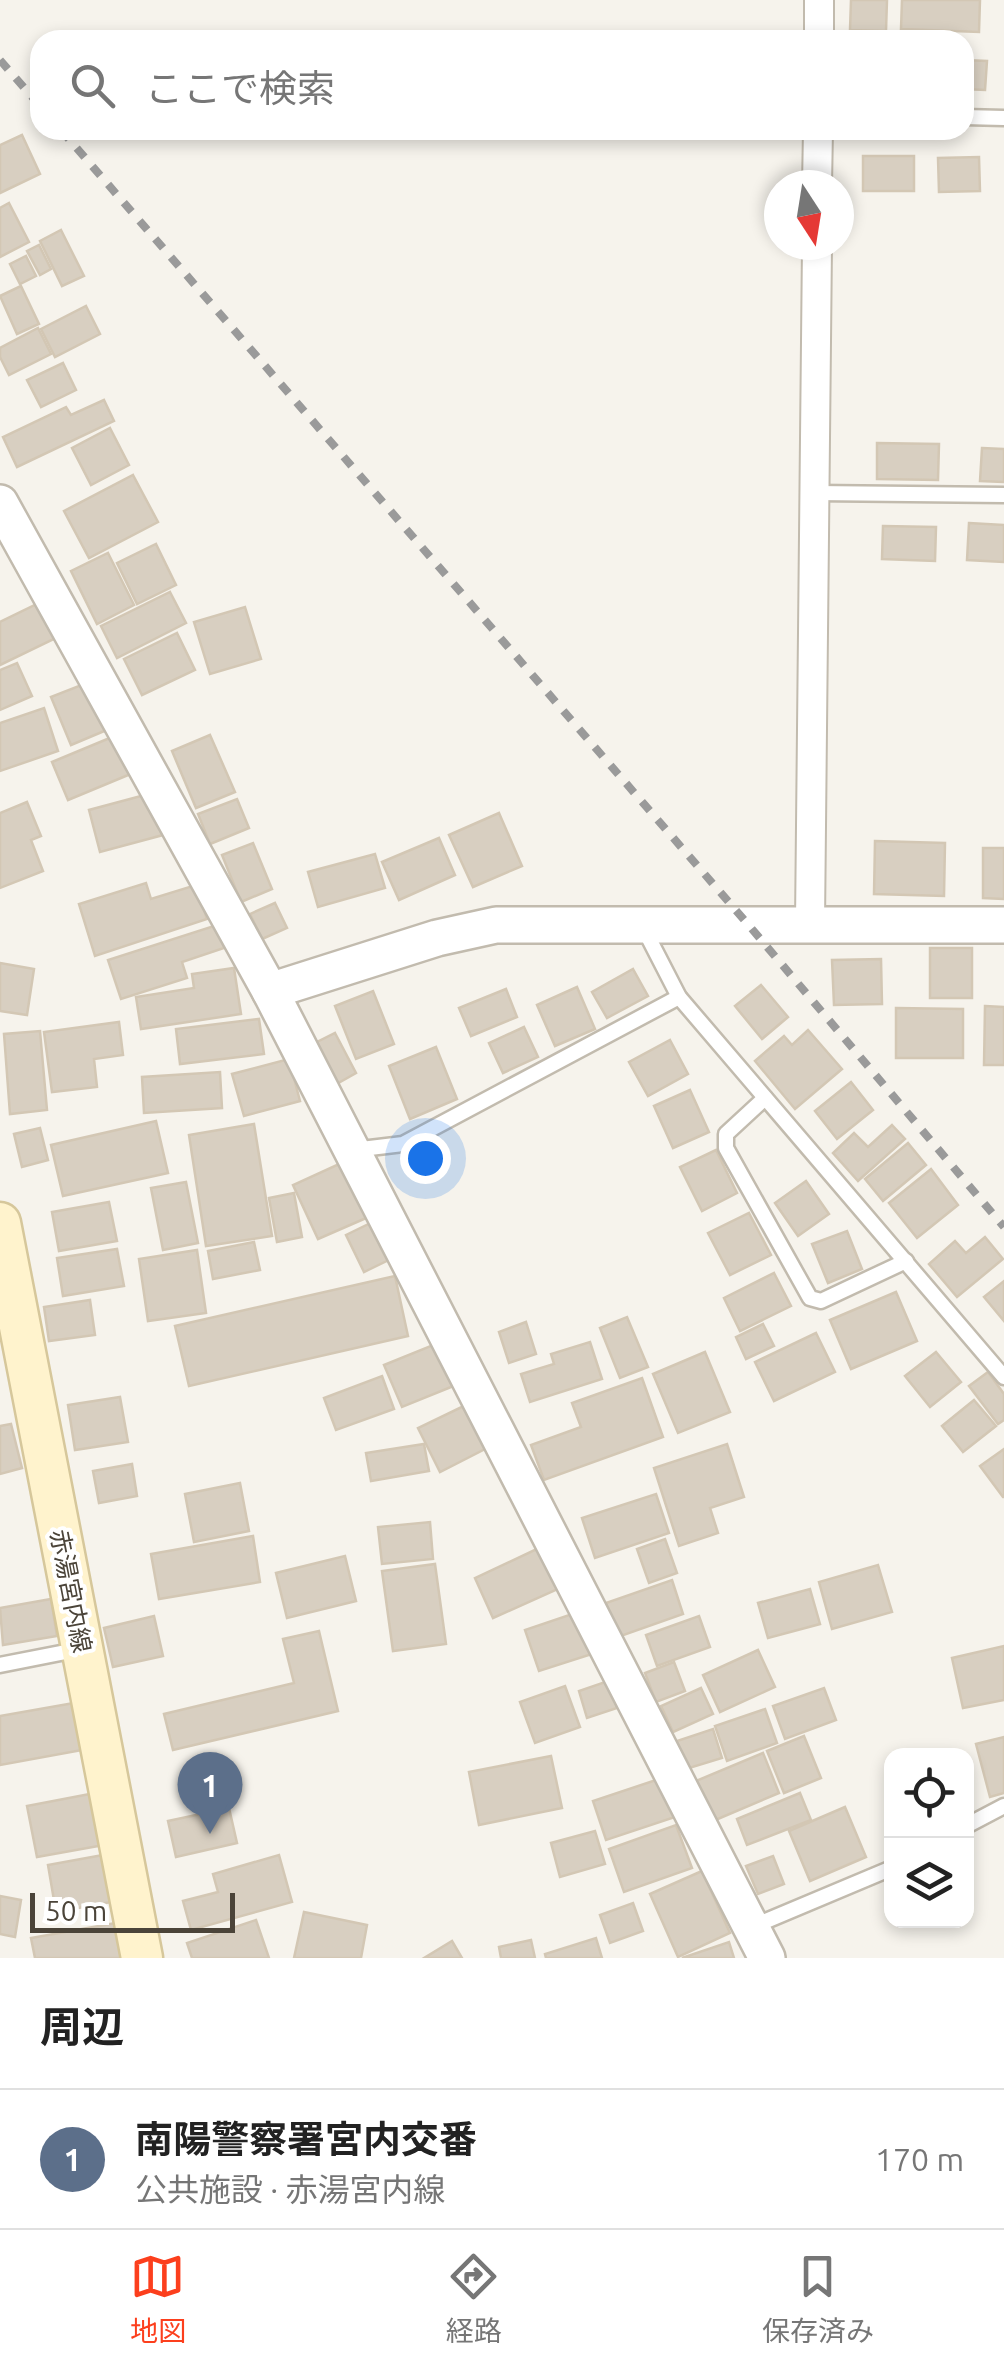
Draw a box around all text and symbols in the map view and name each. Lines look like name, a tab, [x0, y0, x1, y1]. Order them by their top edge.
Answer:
search box	[30, 30, 974, 140]
icon: search	[65, 58, 120, 113]
text: ここで検索	[145, 67, 335, 109]
north arrow	[764, 170, 854, 260]
your location	[400, 1133, 451, 1184]
street label: 赤湯宮内線	[45, 1527, 97, 1655]
map controls	[884, 1748, 974, 1928]
button: locate	[884, 1748, 974, 1838]
pin: 1	[178, 1752, 242, 1834]
button: layers	[884, 1838, 974, 1928]
scale bar	[30, 1888, 235, 1932]
text: 50 m	[45, 1895, 107, 1926]
text: 周辺	[40, 2003, 124, 2050]
text: 南陽警察署宮内交番	[135, 2118, 477, 2160]
text: 1	[63, 2141, 82, 2177]
text: 170 m	[875, 2141, 964, 2177]
text: 公共施設 · 赤湯宮内線	[135, 2171, 446, 2207]
tab: 地図	[130, 2249, 186, 2349]
tab: 経路	[446, 2249, 502, 2349]
tab: 保存済み	[762, 2249, 874, 2349]

